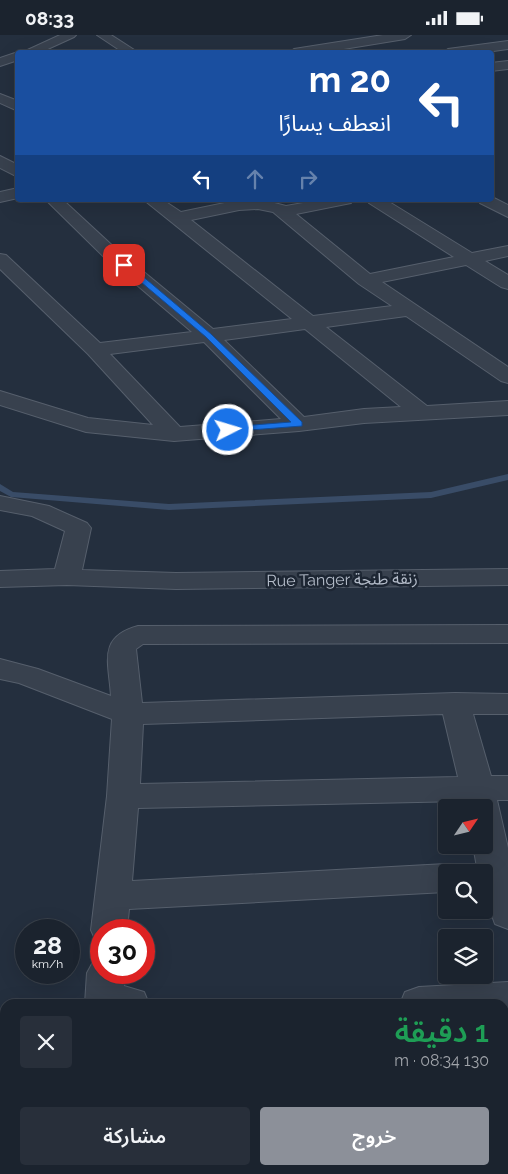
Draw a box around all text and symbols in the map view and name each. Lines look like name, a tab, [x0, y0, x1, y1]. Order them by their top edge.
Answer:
text: 08:33	[25, 7, 74, 29]
text: 20 m	[309, 59, 391, 100]
icon: left	[409, 70, 474, 135]
text: انعطف يسارًا	[279, 110, 391, 136]
icon: left	[188, 165, 216, 193]
icon: ahead	[241, 165, 269, 193]
icon: right	[294, 165, 322, 193]
pin	[103, 244, 145, 286]
icon: arrive	[110, 251, 138, 279]
position arrow	[201, 403, 253, 455]
street label: Rue Tanger زنقة طنجة	[266, 569, 418, 590]
north arrow	[438, 799, 492, 854]
map controls	[438, 799, 493, 984]
button: search	[438, 864, 493, 919]
speed limit sign: 30	[90, 919, 155, 984]
button: layers	[438, 929, 493, 984]
text: 28	[33, 930, 62, 960]
text: km/h	[32, 957, 63, 971]
text: 1 دقيقة	[395, 1014, 489, 1049]
button: close	[20, 1016, 72, 1068]
text: 130 m · 08:34	[394, 1051, 489, 1070]
button: مشاركة	[20, 1107, 250, 1165]
button: خروج	[260, 1107, 489, 1165]

